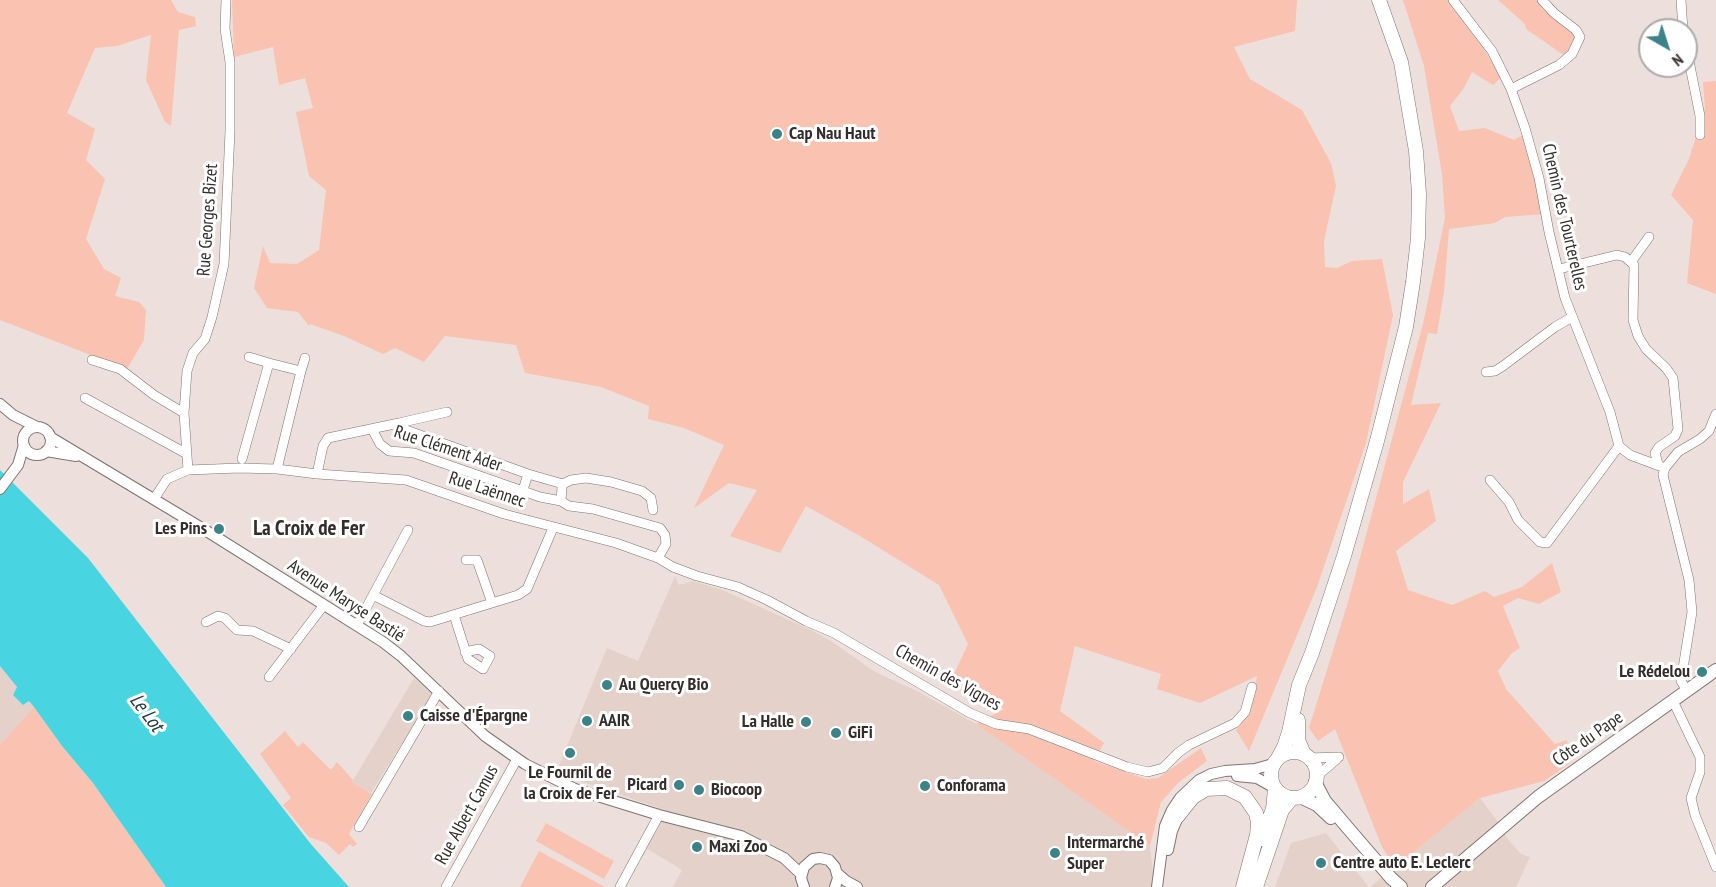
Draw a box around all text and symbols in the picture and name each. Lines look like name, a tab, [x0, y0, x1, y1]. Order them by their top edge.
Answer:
north arrow	[1638, 18, 1698, 78]
text: N	[1668, 50, 1688, 71]
place label: Cap Nau Haut	[789, 123, 875, 145]
marker: Cap Nau Haut	[770, 127, 784, 141]
street label: Chemin des Tourterelles	[1537, 142, 1591, 292]
street label: Rue Georges Bizet	[193, 163, 223, 277]
street label: Rue Clément Ader	[391, 421, 505, 477]
street label: Rue Laënnec	[446, 468, 528, 512]
district label: La Croix de Fer	[253, 516, 365, 542]
place label: Les Pins	[155, 518, 207, 540]
marker: Les Pins	[212, 522, 226, 536]
street label: Avenue Maryse Bastié	[283, 555, 409, 647]
street label: Chemin des Vignes	[891, 640, 1005, 716]
place label: Le Rédelou	[1619, 661, 1690, 683]
marker: Le Rédelou	[1695, 665, 1709, 679]
place label: Au Quercy Bio	[619, 674, 708, 696]
marker: Au Quercy Bio	[600, 678, 614, 692]
water label: Le Lot	[124, 689, 168, 737]
place label: Caisse d'Épargne	[420, 705, 528, 727]
street label: Côte du Pape	[1549, 707, 1627, 771]
marker: Caisse d'Épargne	[401, 709, 415, 723]
place label: AAIR	[599, 710, 630, 732]
place label: La Halle	[742, 711, 794, 733]
marker: AAIR	[580, 714, 594, 728]
marker: La Halle	[799, 715, 813, 729]
place label: GiFi	[848, 722, 873, 744]
marker: GiFi	[829, 726, 843, 740]
marker: Le Fournil de la Croix de Fer	[563, 746, 577, 760]
street label: Rue Albert Camus	[431, 761, 503, 869]
place label: Le Fournil de la Croix de Fer	[524, 762, 616, 804]
place label: Picard	[627, 774, 667, 796]
place label: Conforama	[937, 775, 1006, 797]
marker: Picard	[672, 778, 686, 792]
place label: Biocoop	[711, 779, 762, 801]
marker: Conforama	[918, 779, 932, 793]
marker: Biocoop	[692, 783, 706, 797]
place label: Intermarché Super	[1067, 832, 1144, 874]
place label: Maxi Zoo	[709, 836, 768, 858]
marker: Maxi Zoo	[690, 840, 704, 854]
marker: Intermarché Super	[1048, 846, 1062, 860]
place label: Centre auto E. Leclerc	[1333, 852, 1471, 874]
marker: Centre auto E. Leclerc	[1314, 856, 1328, 870]

